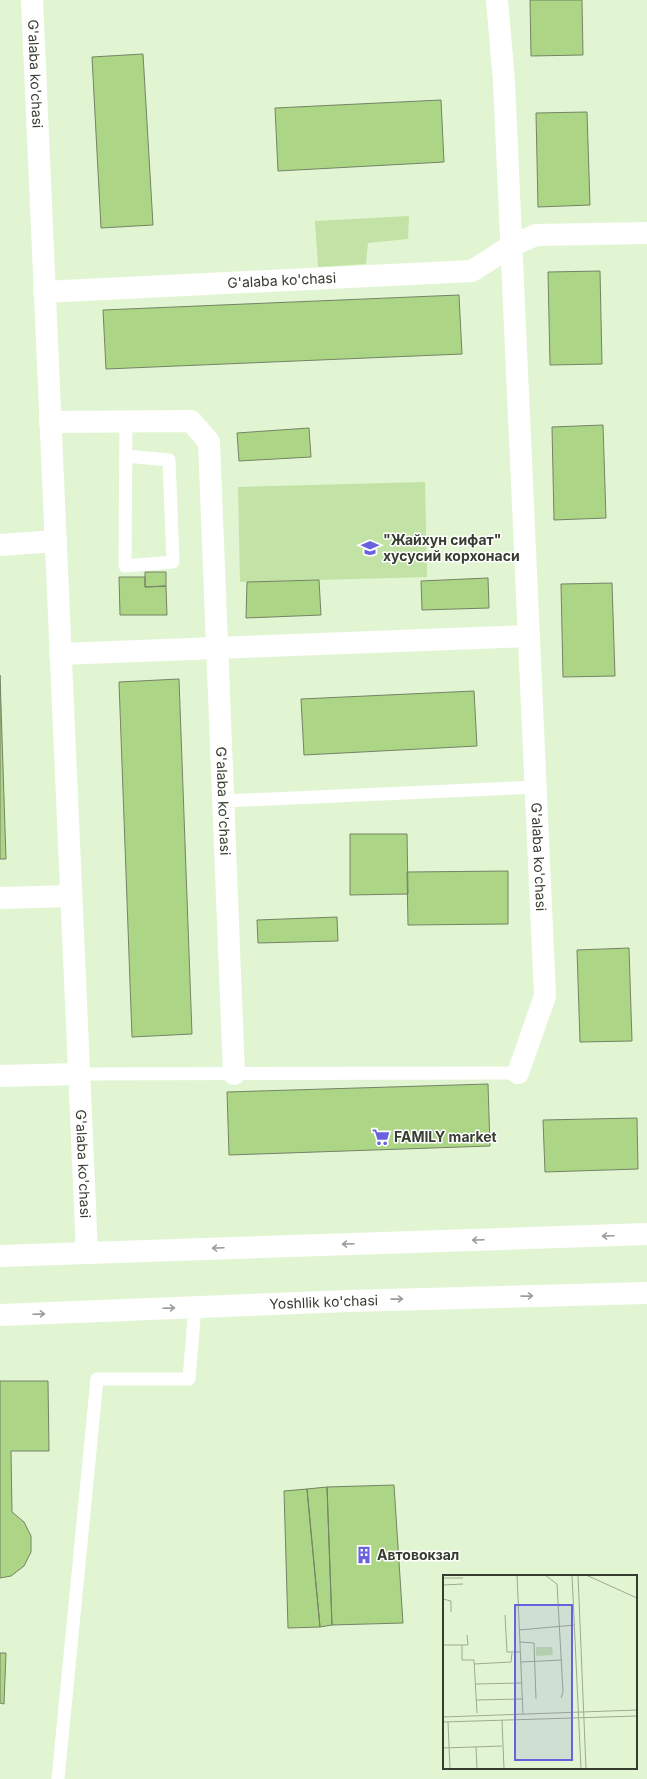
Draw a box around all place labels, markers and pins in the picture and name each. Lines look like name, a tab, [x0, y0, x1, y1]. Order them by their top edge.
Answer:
place label: "Жайхун сифат" хусусий корхонаси	[383, 531, 520, 564]
school or university icon: "Жайхун сифат" хусусий корхонаси	[360, 538, 380, 558]
supermarket icon: FAMILY market	[371, 1127, 391, 1147]
place label: FAMILY market	[394, 1128, 497, 1145]
building icon: Автовокзал	[354, 1545, 374, 1565]
place label: Автовокзал	[377, 1546, 459, 1563]

